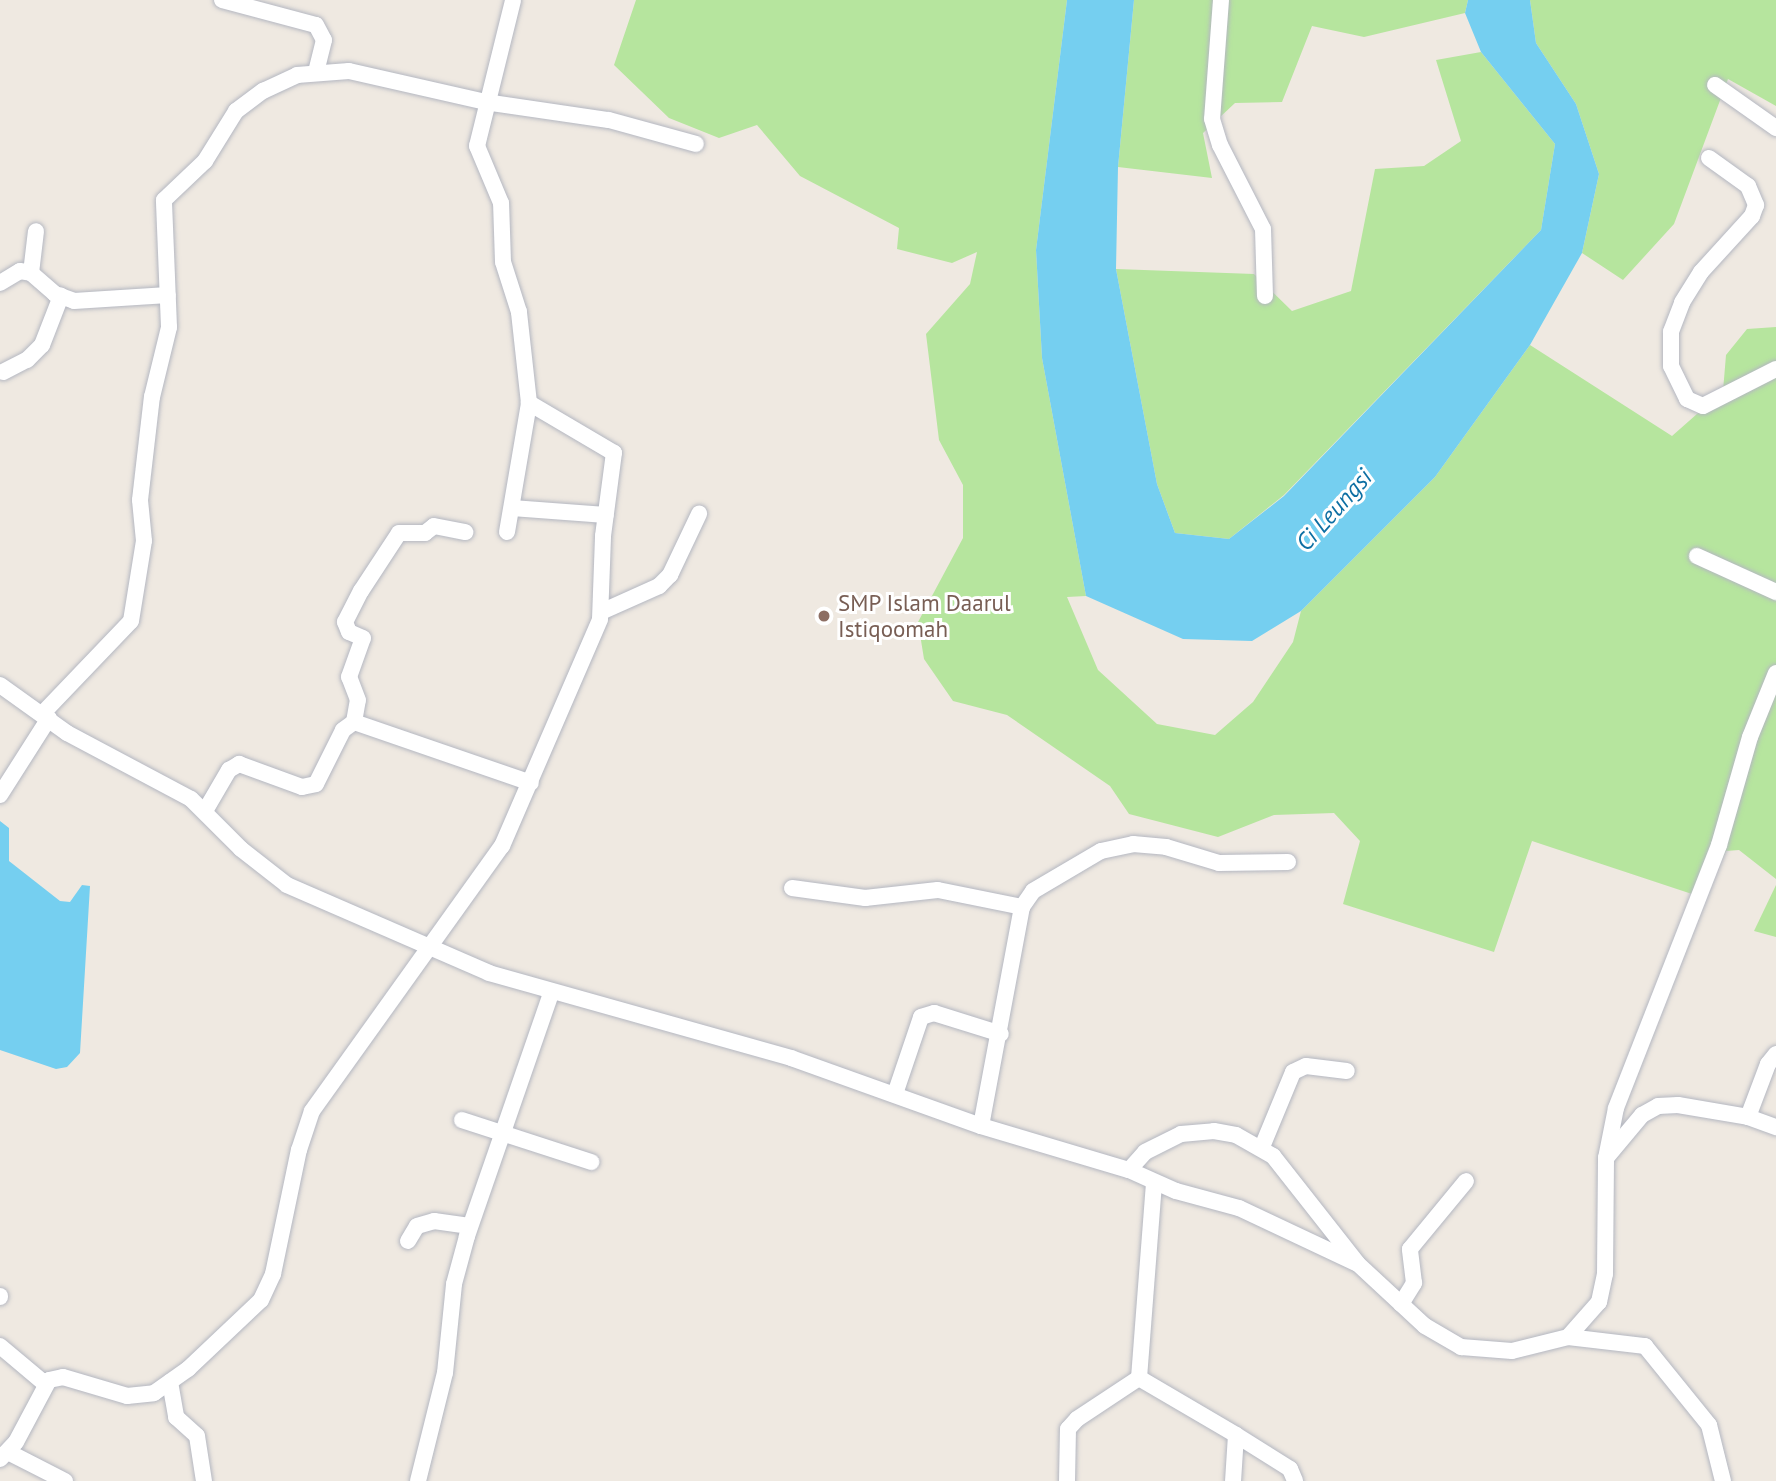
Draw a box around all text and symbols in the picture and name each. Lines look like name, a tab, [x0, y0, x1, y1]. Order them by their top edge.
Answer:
water label: Ci Leungsi	[1290, 463, 1378, 557]
place label: SMP Islam Daarul Istiqoomah	[838, 589, 1012, 643]
marker: SMP Islam Daarul Istiqoomah	[816, 608, 832, 624]

